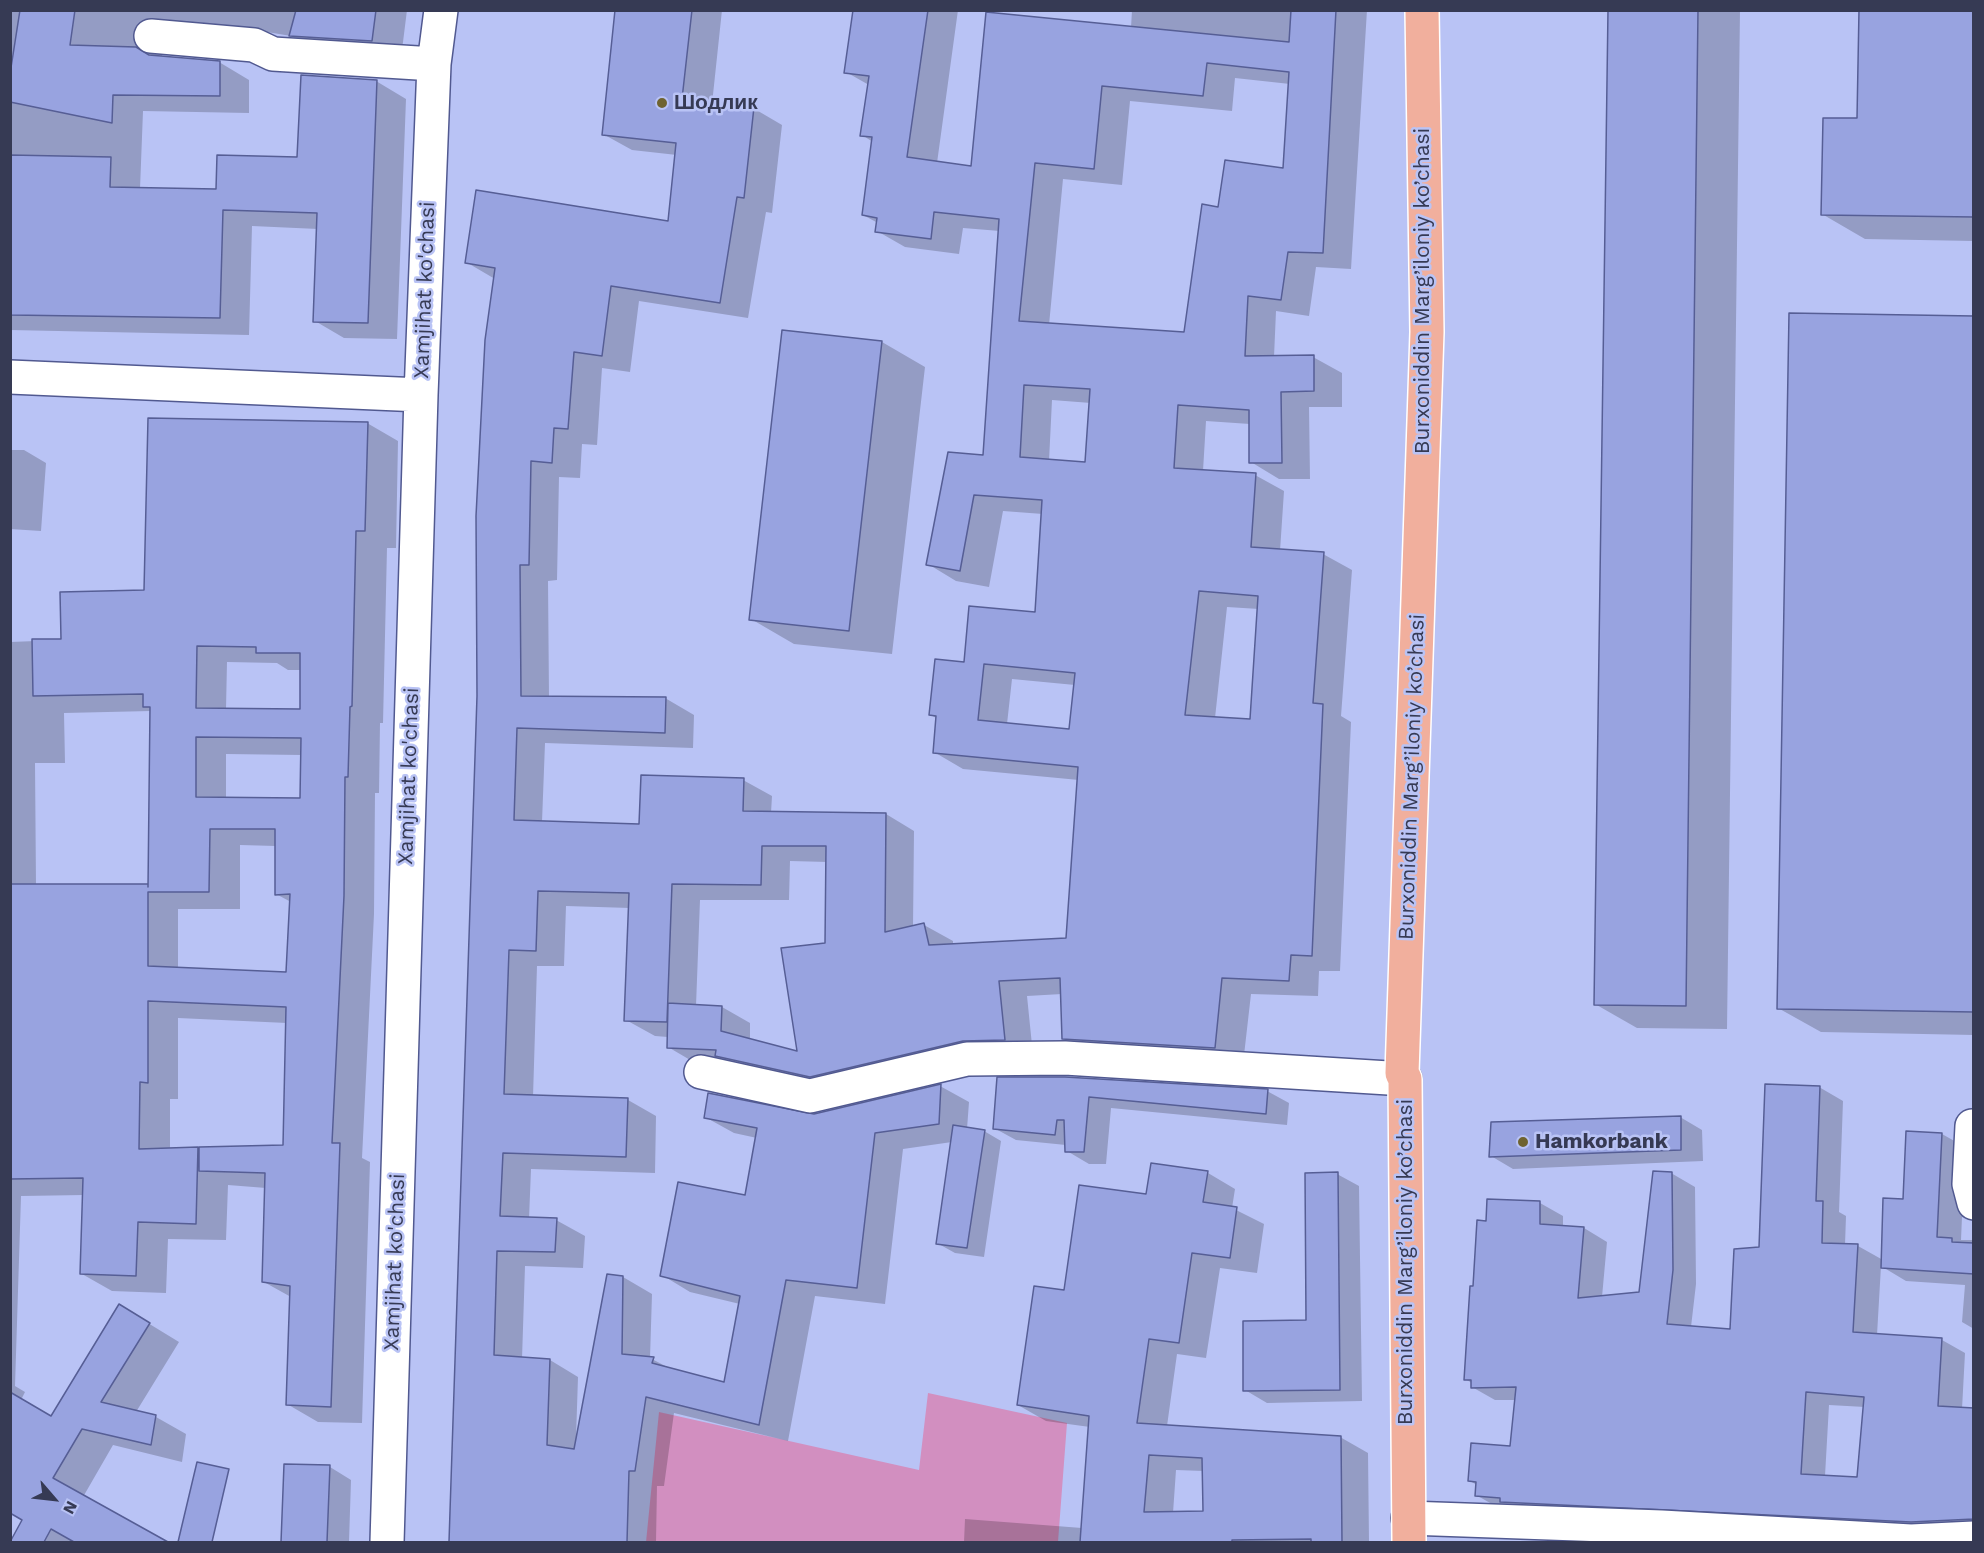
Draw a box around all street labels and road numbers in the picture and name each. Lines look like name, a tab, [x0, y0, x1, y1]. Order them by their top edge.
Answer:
street label: Burxoniddin Marg’iloniy ko’chasi	[1410, 128, 1436, 454]
street label: Xamjihat ko'chasi	[409, 201, 441, 379]
street label: Burxoniddin Marg’iloniy ko’chasi	[1394, 613, 1430, 941]
street label: Xamjihat ko'chasi	[393, 687, 425, 865]
street label: Burxoniddin Marg’iloniy ko’chasi	[1393, 1099, 1419, 1425]
street label: Xamjihat ko'chasi	[379, 1173, 411, 1351]

